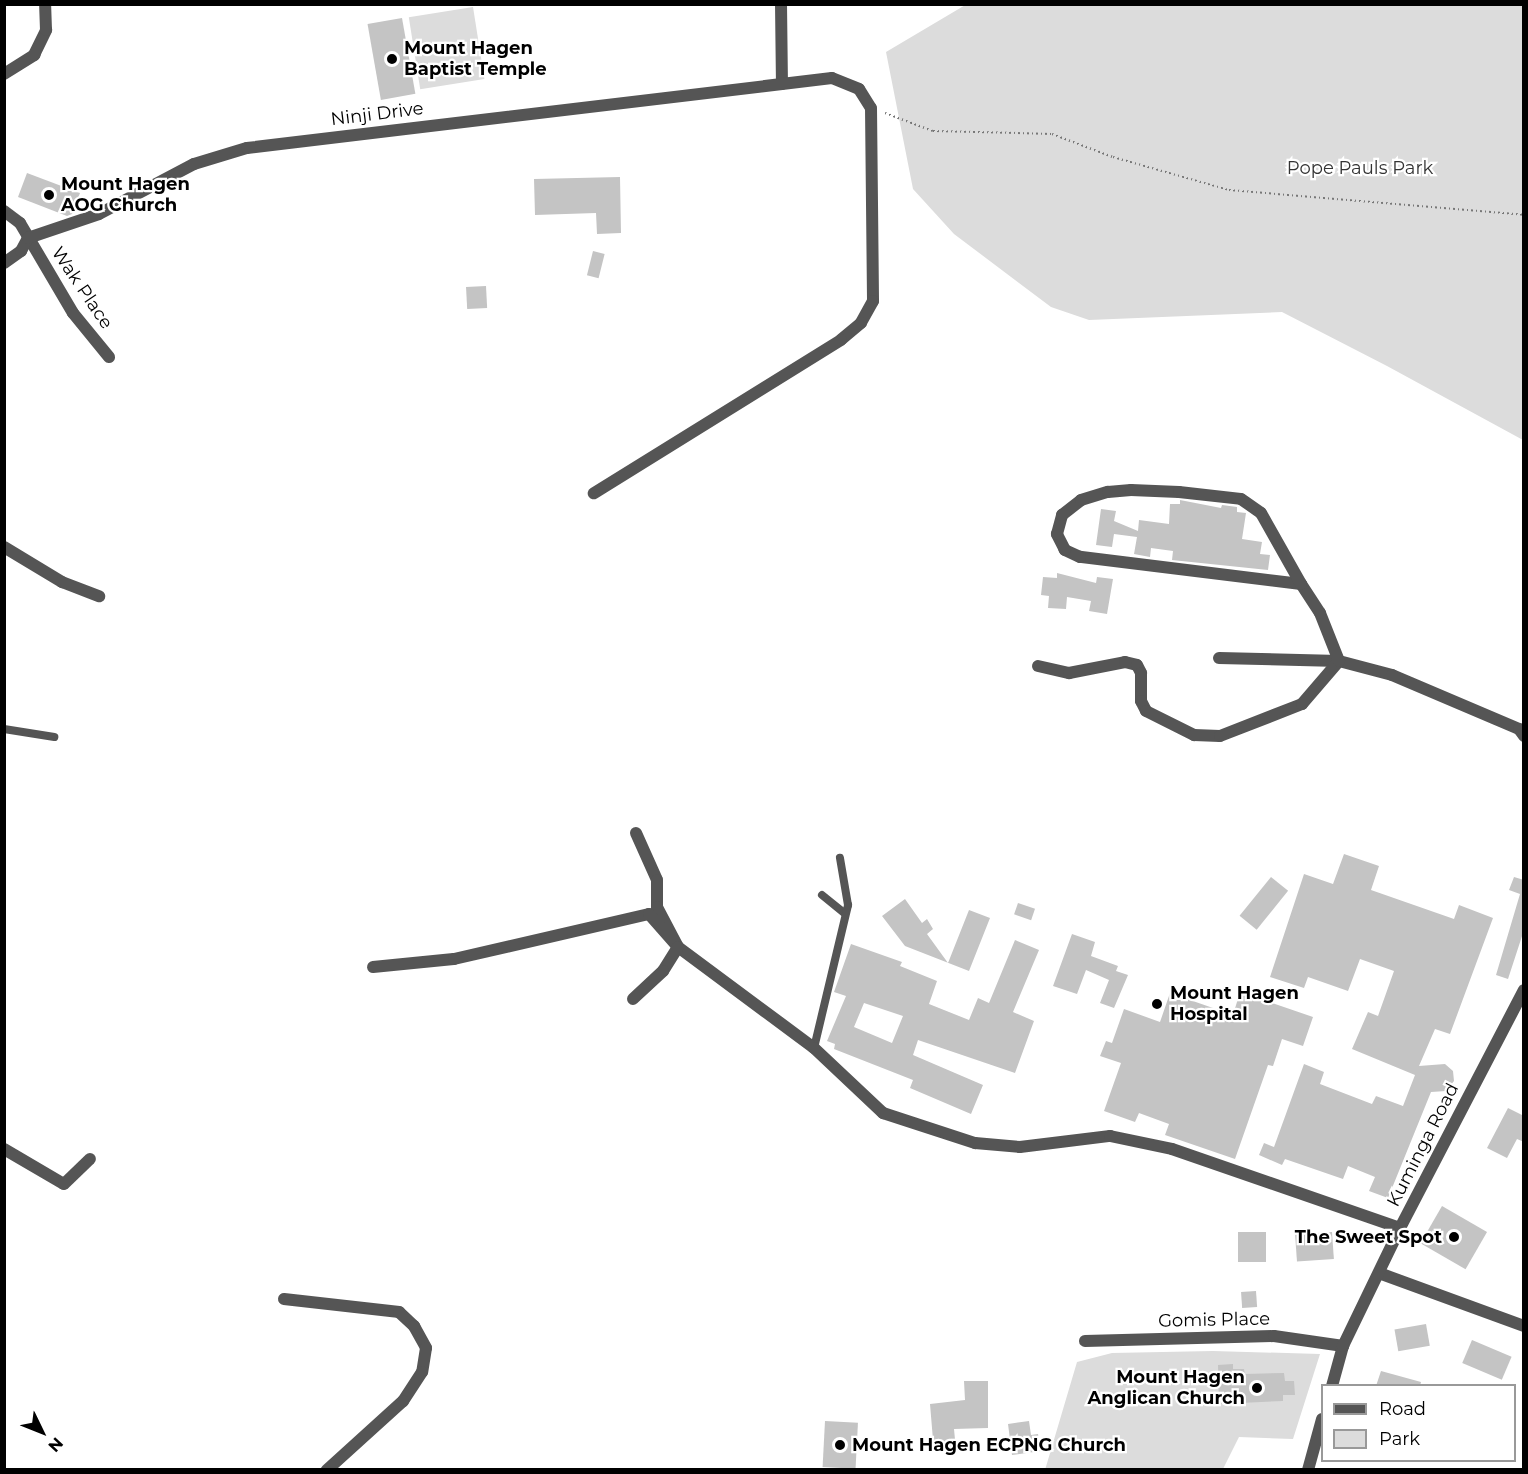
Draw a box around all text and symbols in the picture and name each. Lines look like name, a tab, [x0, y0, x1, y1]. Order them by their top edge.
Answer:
place label: Mount Hagen Baptist Temple	[404, 38, 547, 80]
marker: Mount Hagen Baptist Temple	[385, 52, 399, 66]
street label: Ninji Drive	[329, 98, 425, 130]
park label: Pope Pauls Park	[1287, 157, 1433, 179]
place label: Mount Hagen AOG Church	[61, 174, 190, 216]
marker: Mount Hagen AOG Church	[42, 188, 56, 202]
street label: Wak Place	[47, 243, 117, 333]
place label: Mount Hagen Hospital	[1170, 983, 1299, 1026]
marker: Mount Hagen Hospital	[1148, 995, 1166, 1013]
street label: Kuminga Road	[1383, 1080, 1463, 1210]
place label: The Sweet Spot	[1295, 1226, 1442, 1248]
marker: The Sweet Spot	[1447, 1230, 1461, 1244]
street label: Gomis Place	[1158, 1308, 1270, 1332]
place label: Mount Hagen Anglican Church	[1088, 1367, 1245, 1410]
marker: Mount Hagen Anglican Church	[1250, 1381, 1264, 1395]
legend	[1321, 1384, 1516, 1462]
text: Road	[1379, 1398, 1426, 1420]
north arrow	[12, 1402, 72, 1462]
text: Park	[1379, 1428, 1420, 1450]
text: N	[44, 1433, 67, 1456]
place label: Mount Hagen ECPNG Church	[852, 1434, 1126, 1456]
marker: Mount Hagen ECPNG Church	[833, 1438, 847, 1452]

